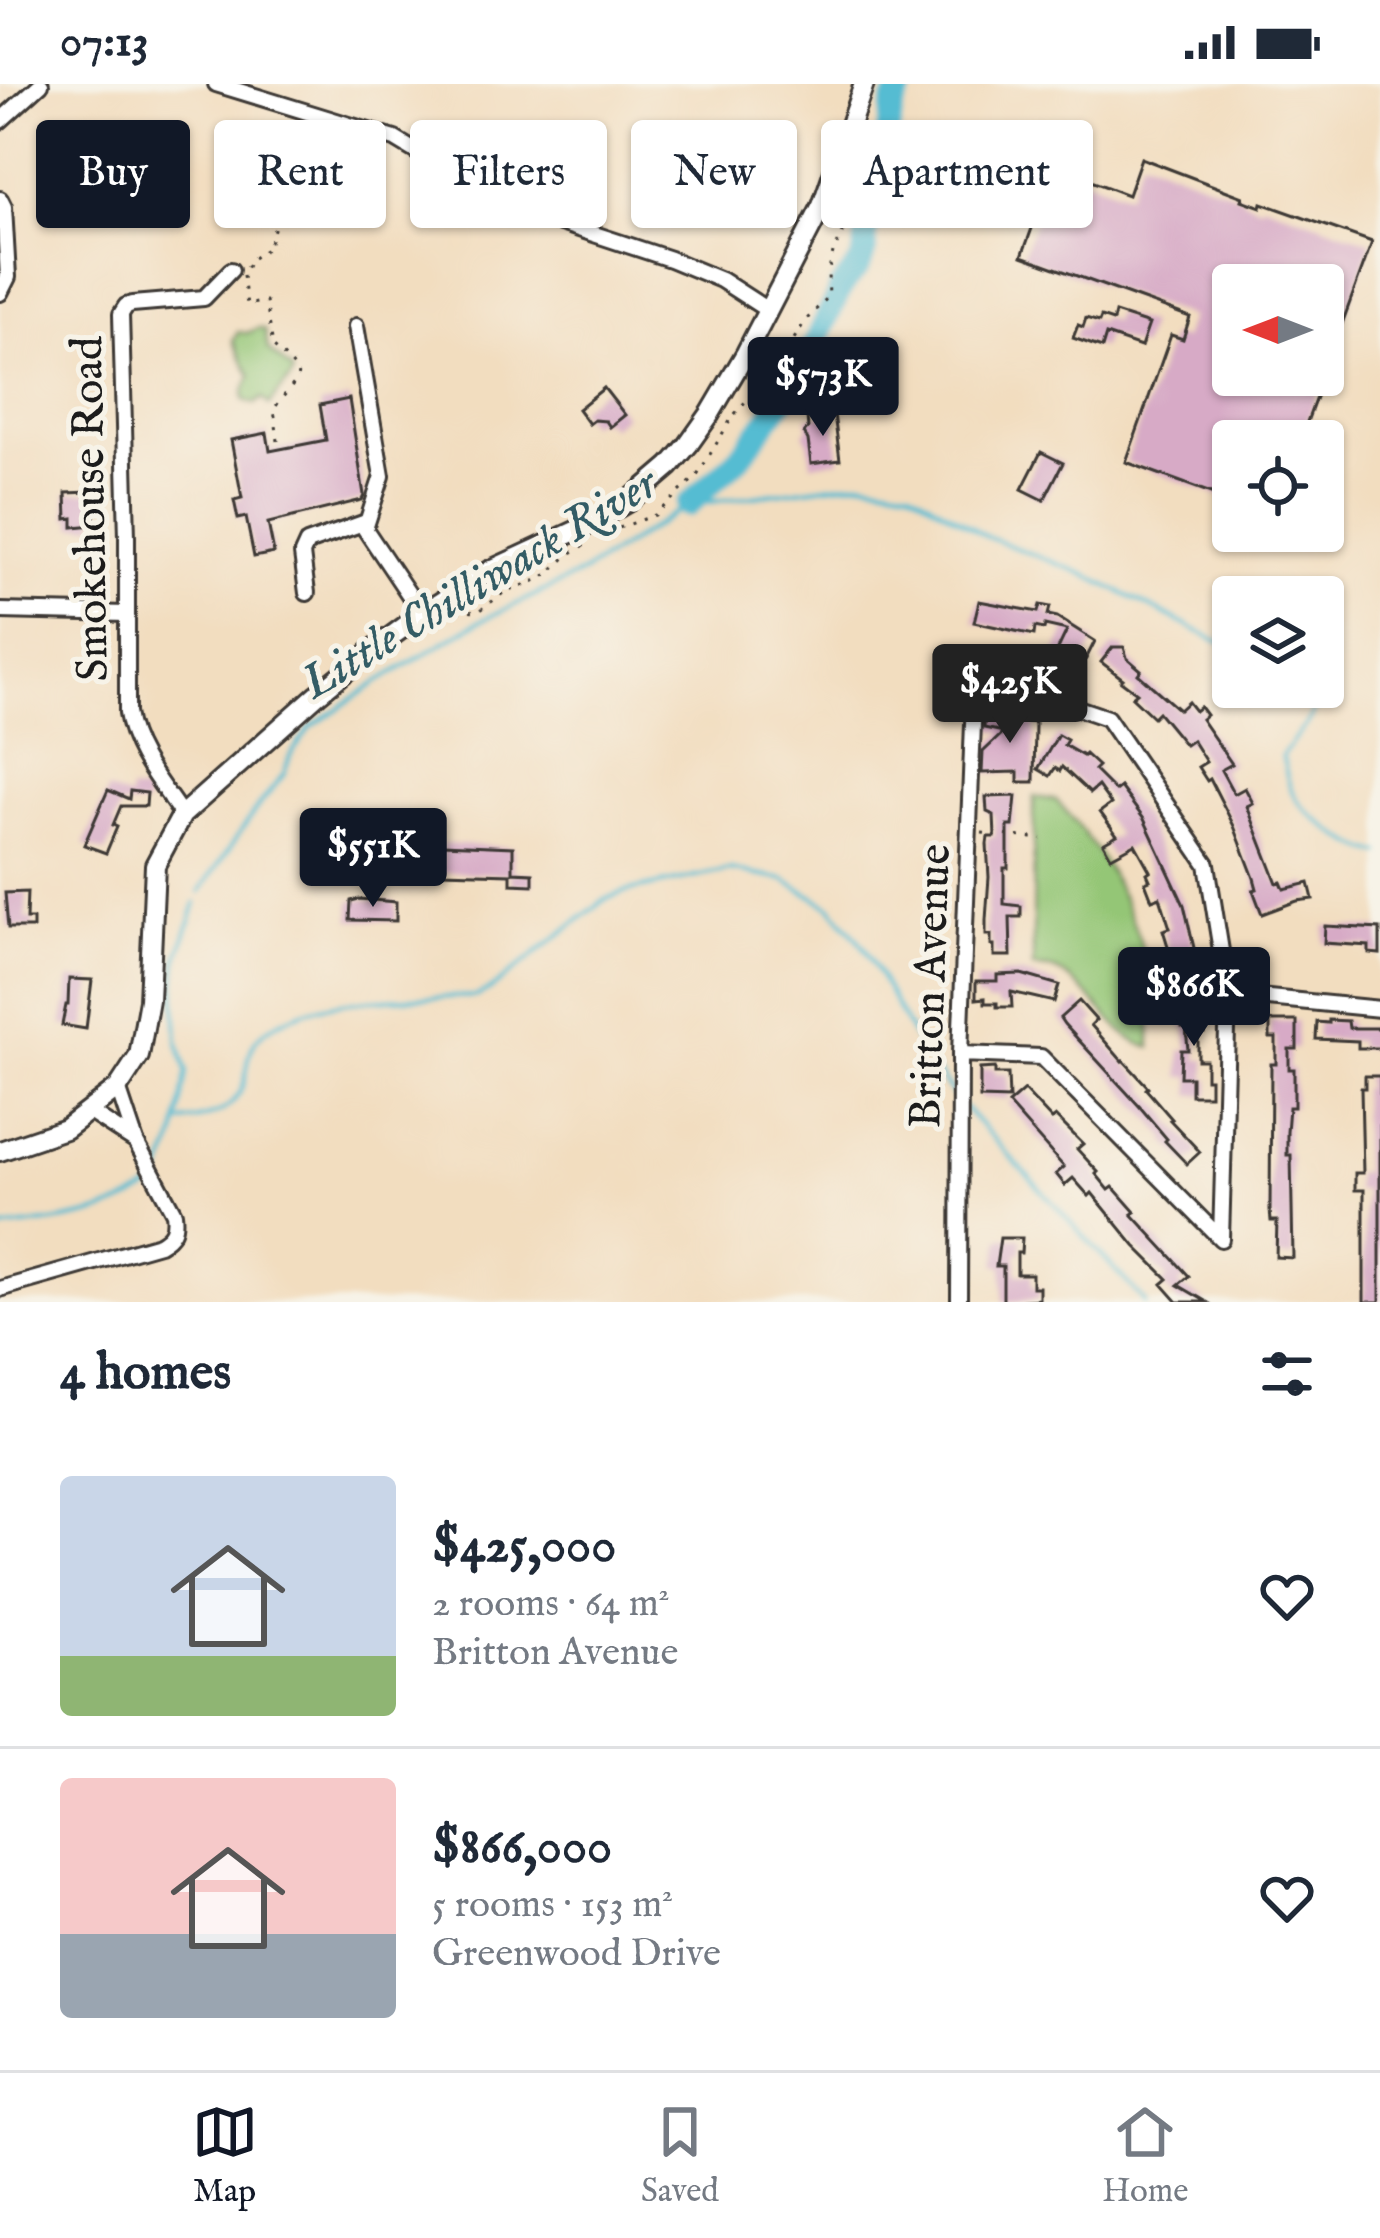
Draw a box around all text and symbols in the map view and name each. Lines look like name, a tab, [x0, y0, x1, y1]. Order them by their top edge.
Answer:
text: 07:13	[60, 14, 149, 71]
chip: Buy	[36, 120, 190, 228]
chip: Rent	[214, 120, 386, 228]
chip: Filters	[410, 120, 607, 228]
chip: New	[631, 120, 797, 228]
chip: Apartment	[821, 120, 1093, 228]
north arrow	[1212, 264, 1344, 396]
map controls	[1212, 264, 1344, 708]
street label: Smokehouse Road	[60, 335, 123, 682]
pin: $573K	[739, 337, 907, 439]
text: $573K	[775, 351, 871, 400]
button: locate	[1212, 420, 1344, 552]
water label: Little Chilliwack River	[290, 453, 671, 715]
button: layers	[1212, 576, 1344, 708]
pin: $425K	[926, 644, 1094, 746]
text: $425K	[959, 658, 1061, 707]
pin: $551K	[289, 808, 457, 910]
text: $551K	[327, 822, 419, 871]
street label: Britton Avenue	[898, 843, 965, 1129]
pin: $866K	[1110, 947, 1278, 1049]
text: $866K	[1145, 961, 1243, 1010]
icon: filters	[1254, 1341, 1320, 1407]
text: 4 homes	[60, 1342, 231, 1407]
text: $425,000	[432, 1515, 616, 1580]
icon: home	[156, 1524, 300, 1668]
icon: heart	[1254, 1563, 1320, 1629]
text: 2 rooms · 64 m²	[432, 1580, 670, 1629]
text: Britton Avenue	[432, 1629, 678, 1678]
text: $866,000	[432, 1816, 612, 1881]
icon: home	[156, 1826, 300, 1970]
icon: heart	[1254, 1865, 1320, 1931]
text: 5 rooms · 153 m²	[432, 1881, 673, 1930]
text: Greenwood Drive	[432, 1930, 721, 1979]
tab: Map	[192, 2099, 258, 2213]
tab: Saved	[641, 2099, 719, 2213]
tab: Home	[1102, 2099, 1188, 2213]

